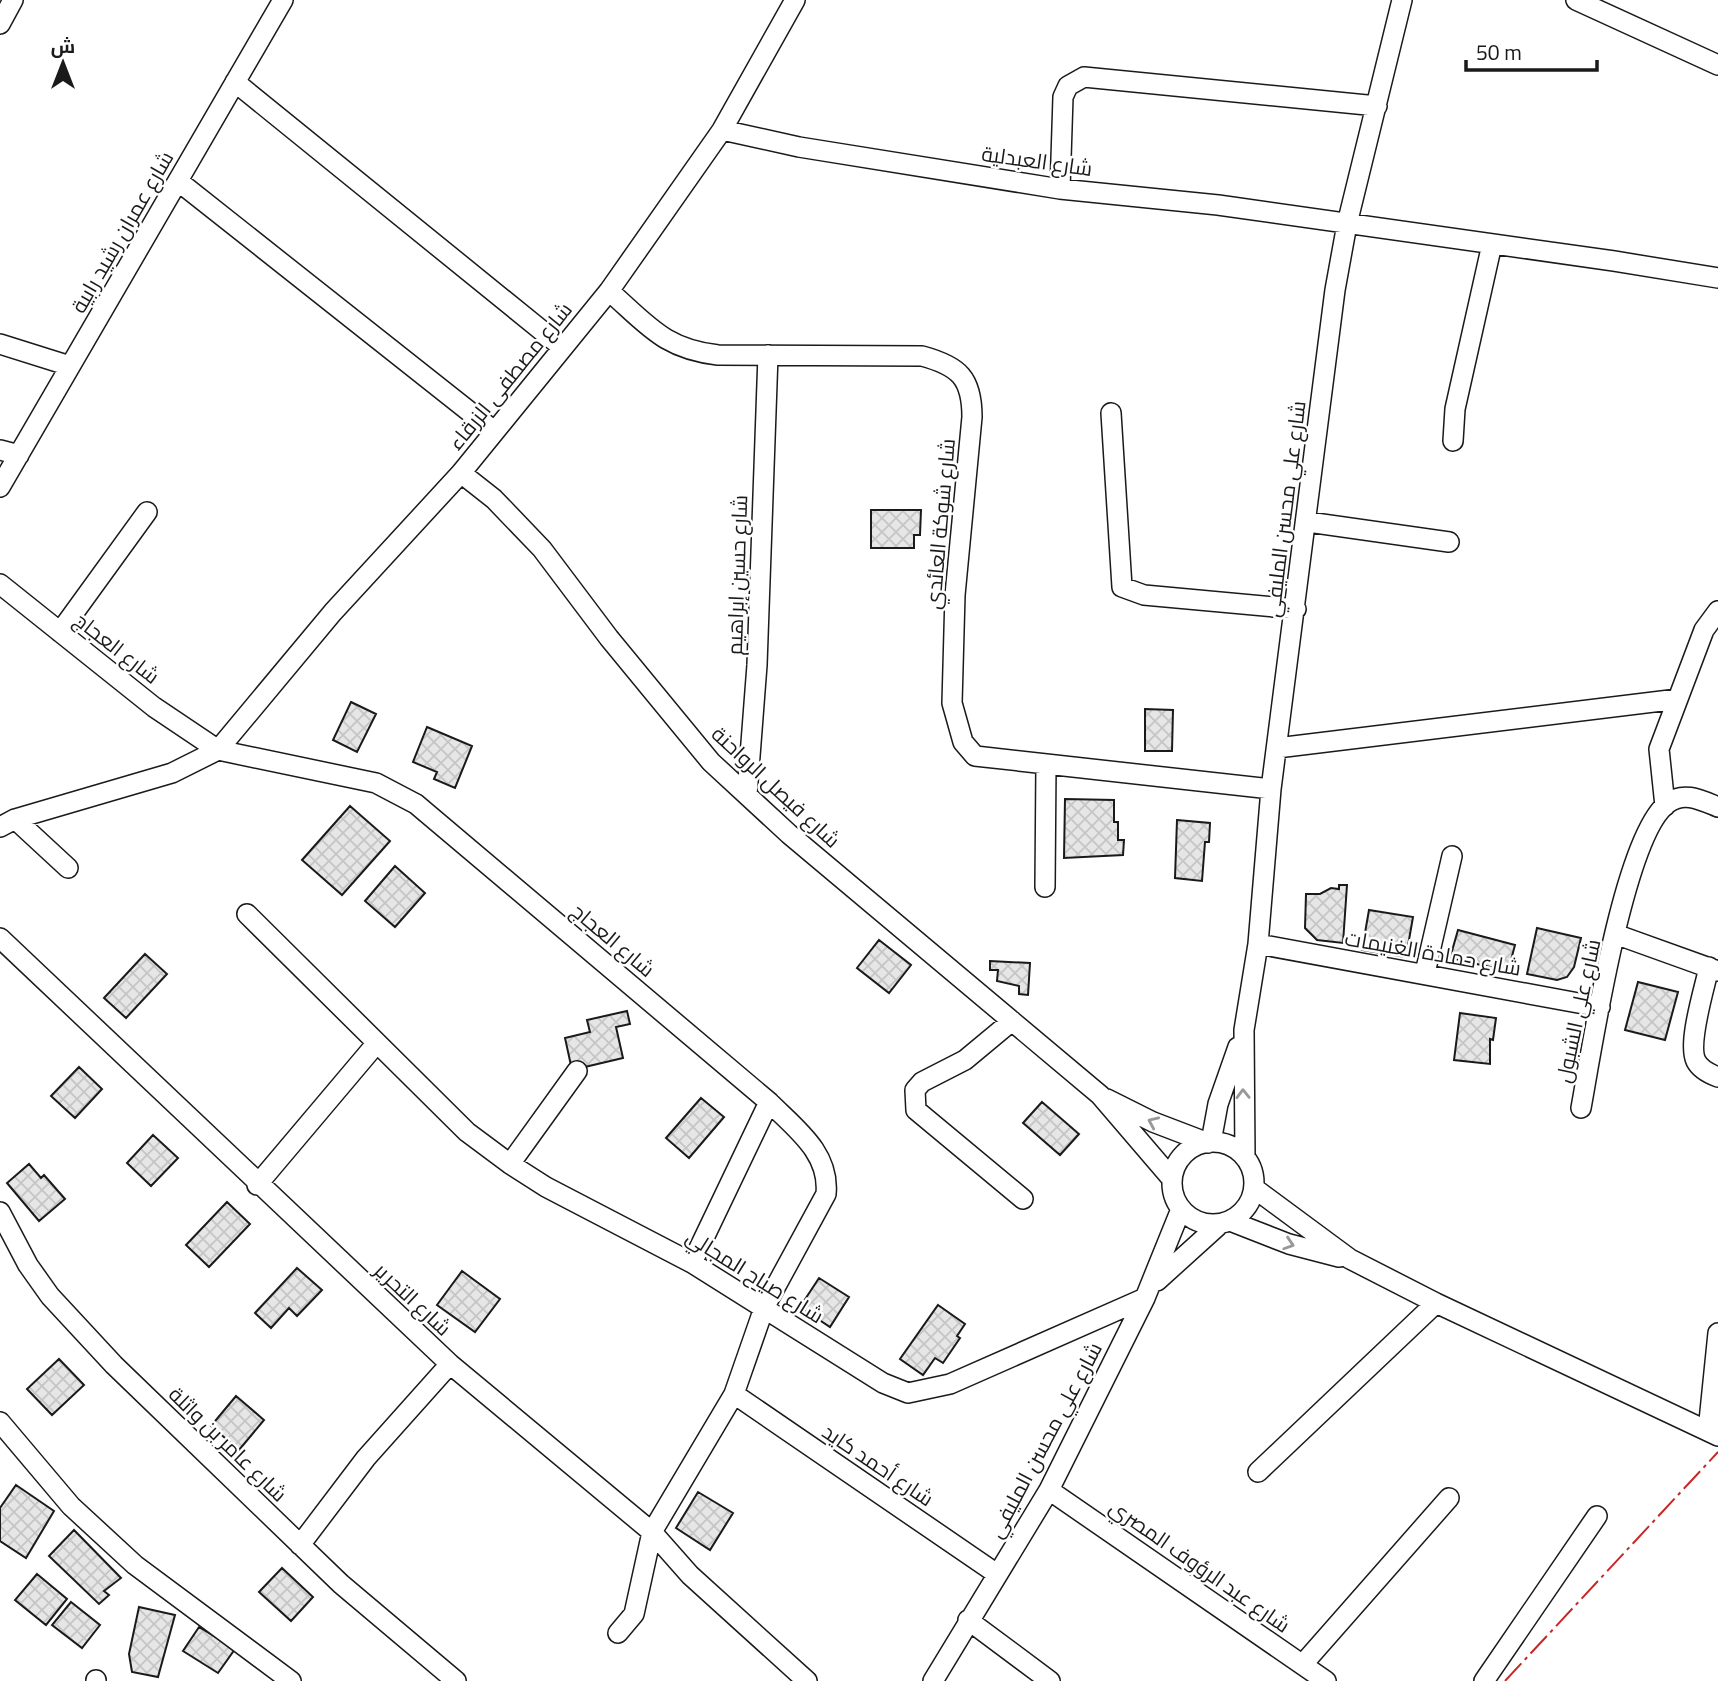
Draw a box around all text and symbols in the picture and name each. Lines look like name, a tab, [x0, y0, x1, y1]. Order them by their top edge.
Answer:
north arrow	[28, 28, 98, 98]
text: ش	[51, 28, 75, 64]
scale bar	[1466, 28, 1597, 72]
text: 50 m	[1476, 33, 1522, 72]
street label: شارع العبدلية	[979, 134, 1095, 188]
street label: شارع عمران رشيد رابية	[59, 143, 185, 321]
street label: شارع مصطفى الزرقاء	[437, 293, 583, 459]
street label: شارع علي محسن المليفي	[1252, 399, 1318, 619]
street label: شارع شوكة العائدي	[913, 437, 967, 611]
street label: شارع حسين إبراهيم	[715, 494, 759, 656]
street label: شارع العجاج	[65, 602, 169, 694]
street label: شارع فيصل الرواحنة	[702, 716, 850, 858]
street label: شارع العجاج	[562, 893, 664, 987]
street label: شارع حمادة الغنيمات	[1342, 918, 1524, 988]
street label: شارع علي الشبول	[1544, 935, 1612, 1087]
one-way arrow	[1235, 1088, 1251, 1098]
one-way arrow	[1148, 1116, 1160, 1130]
street label: شارع صياح المجالي	[678, 1218, 832, 1334]
one-way arrow	[1283, 1235, 1295, 1250]
street label: شارع التحرير	[364, 1252, 461, 1346]
street label: شارع علي محسن المليفي	[977, 1335, 1113, 1545]
street label: شارع عامر بن واثلة	[159, 1376, 297, 1512]
street label: شارع أحمد كايد	[814, 1413, 942, 1517]
street label: شارع عبد الرؤوف المصري	[1101, 1488, 1299, 1644]

